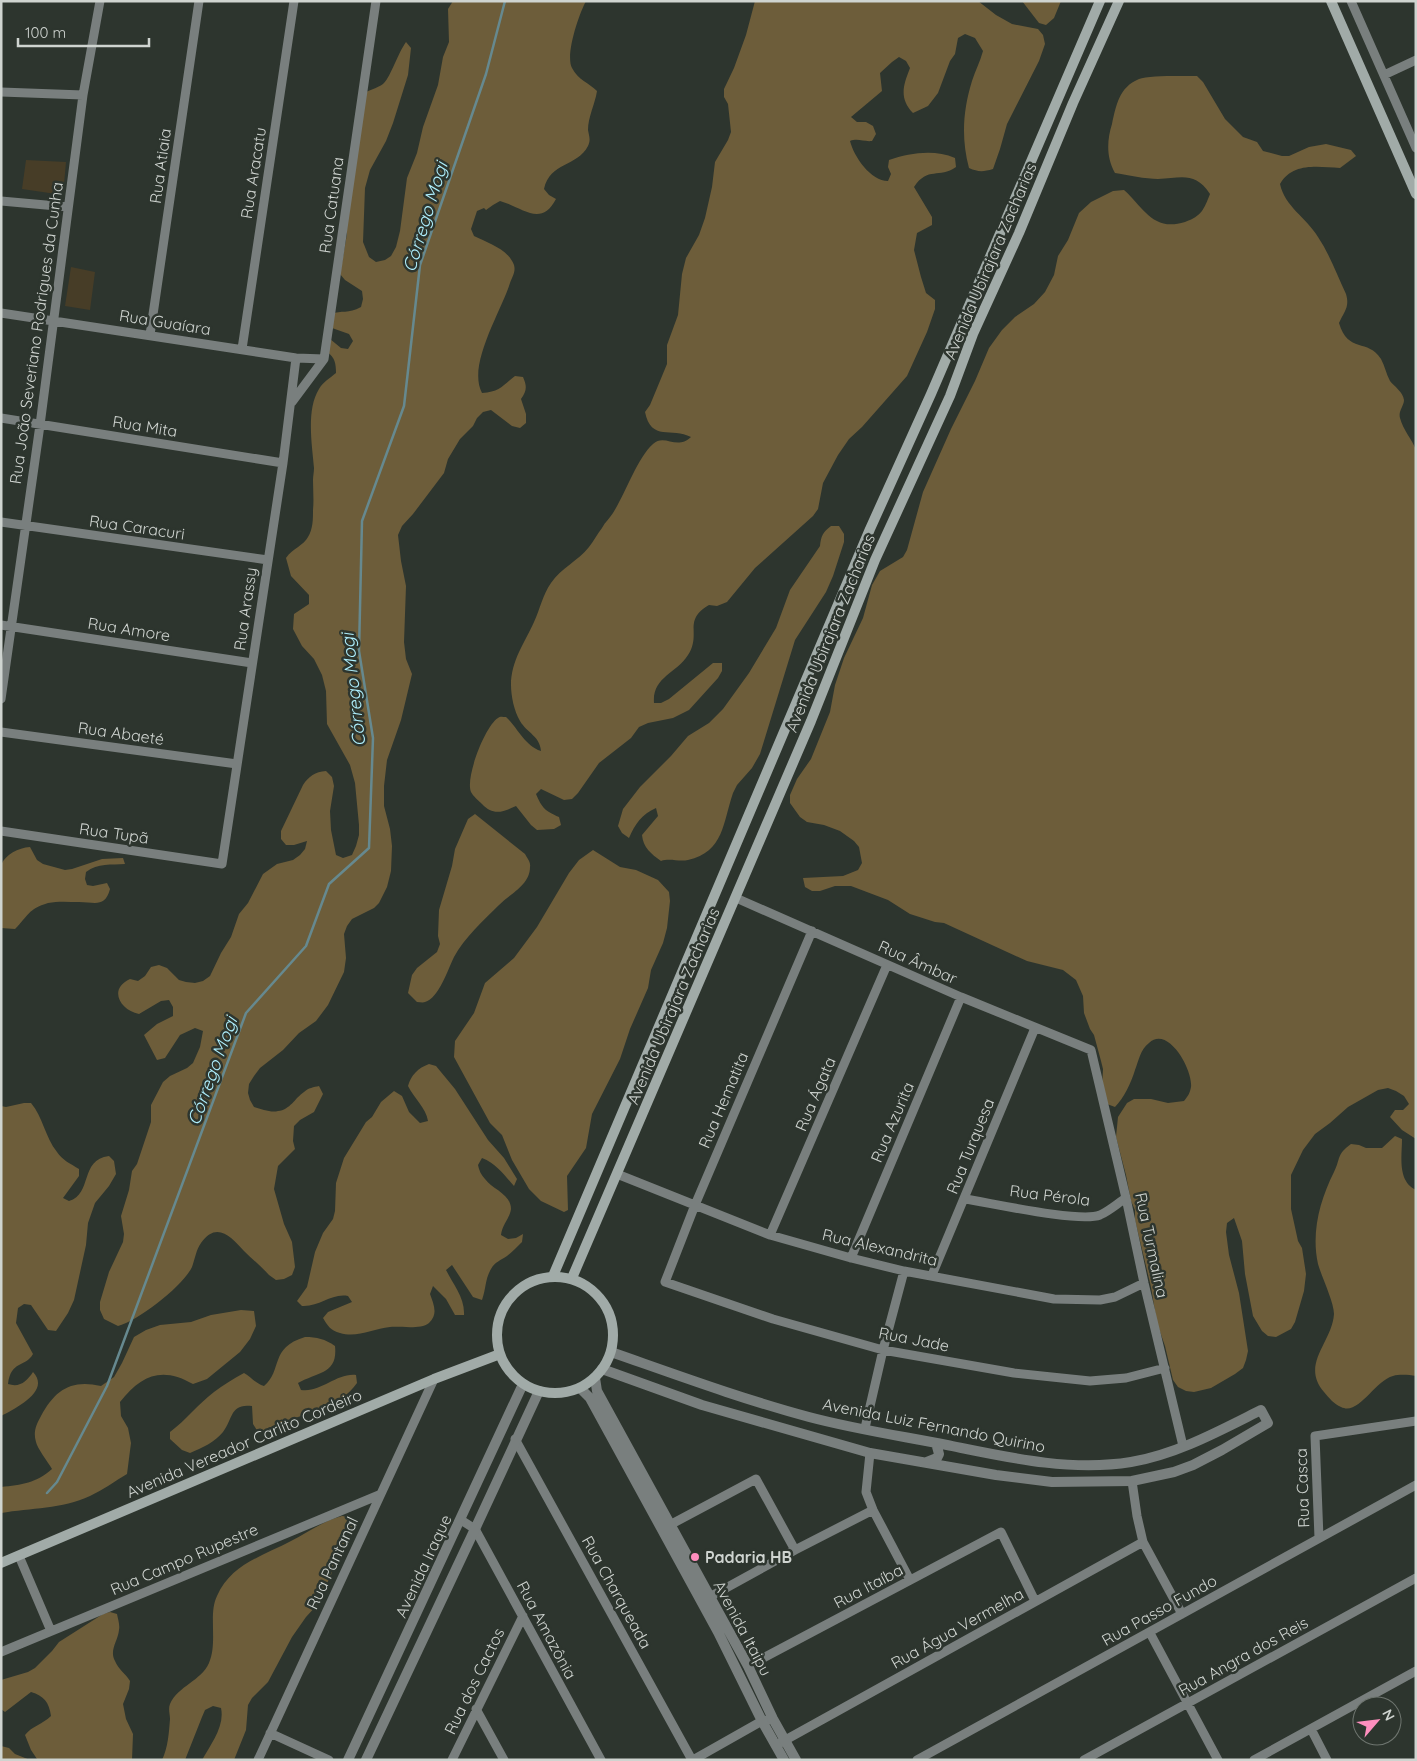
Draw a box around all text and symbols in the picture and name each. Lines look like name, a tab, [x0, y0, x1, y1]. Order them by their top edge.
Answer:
scale bar	[18, 15, 149, 47]
text: 100 m	[25, 23, 66, 42]
street label: Rua Aracatu	[236, 126, 270, 220]
street label: Rua Atiaia	[145, 127, 175, 205]
street label: Rua Catuana	[314, 156, 348, 254]
water label: Córrego Mogi	[397, 157, 453, 275]
street label: Avenida Ubirajara Zacharias	[939, 160, 1041, 362]
street label: Rua João Severiano Rodrigues da Cunha	[5, 181, 67, 485]
street label: Rua Guaíara	[118, 305, 212, 339]
street label: Rua Mita	[111, 411, 179, 441]
street label: Rua Caracuri	[88, 510, 186, 544]
street label: Avenida Ubirajara Zacharias	[781, 531, 879, 735]
street label: Rua Arassy	[229, 566, 261, 652]
street label: Rua Amore	[86, 613, 172, 645]
water label: Córrego Mogi	[335, 630, 370, 748]
street label: Rua Abaeté	[77, 717, 165, 749]
street label: Rua Tupã	[78, 818, 150, 848]
street label: Avenida Ubirajara Zacharias	[622, 905, 724, 1107]
street label: Rua Âmbar	[875, 936, 961, 988]
water label: Córrego Mogi	[182, 1012, 243, 1128]
street label: Rua Hematita	[694, 1049, 752, 1151]
street label: Rua Ágata	[790, 1054, 840, 1134]
street label: Rua Azurita	[866, 1079, 918, 1165]
street label: Rua Turquesa	[942, 1095, 998, 1197]
street label: Rua Pérola	[1009, 1180, 1091, 1210]
street label: Rua Turmalina	[1131, 1191, 1173, 1299]
street label: Rua Alexandrita	[820, 1224, 940, 1270]
street label: Rua Jade	[877, 1322, 951, 1356]
street label: Avenida Vereador Carlito Cordeiro	[123, 1384, 365, 1502]
street label: Avenida Luiz Fernando Quirino	[821, 1394, 1047, 1456]
street label: Rua Casca	[1291, 1448, 1313, 1528]
street label: Avenida Iraque	[390, 1511, 456, 1621]
street label: Rua Pantanal	[302, 1514, 362, 1612]
street label: Rua Campo Rupestre	[107, 1519, 261, 1599]
street label: Rua Charqueada	[578, 1532, 656, 1652]
place label: Padaria HB	[705, 1547, 792, 1567]
marker: Padaria HB	[689, 1551, 701, 1563]
street label: Rua Itaíba	[830, 1559, 906, 1613]
street label: Rua Passo Fundo	[1098, 1570, 1220, 1650]
street label: Avenida Itaipu	[709, 1577, 777, 1679]
street label: Rua Amazônia	[513, 1578, 581, 1682]
street label: Rua Água Vermelha	[887, 1583, 1027, 1673]
street label: Rua Angra dos Reis	[1175, 1612, 1311, 1700]
street label: Rua dos Cactos	[440, 1625, 508, 1737]
north arrow	[1352, 1696, 1402, 1746]
text: N	[1378, 1706, 1399, 1724]

